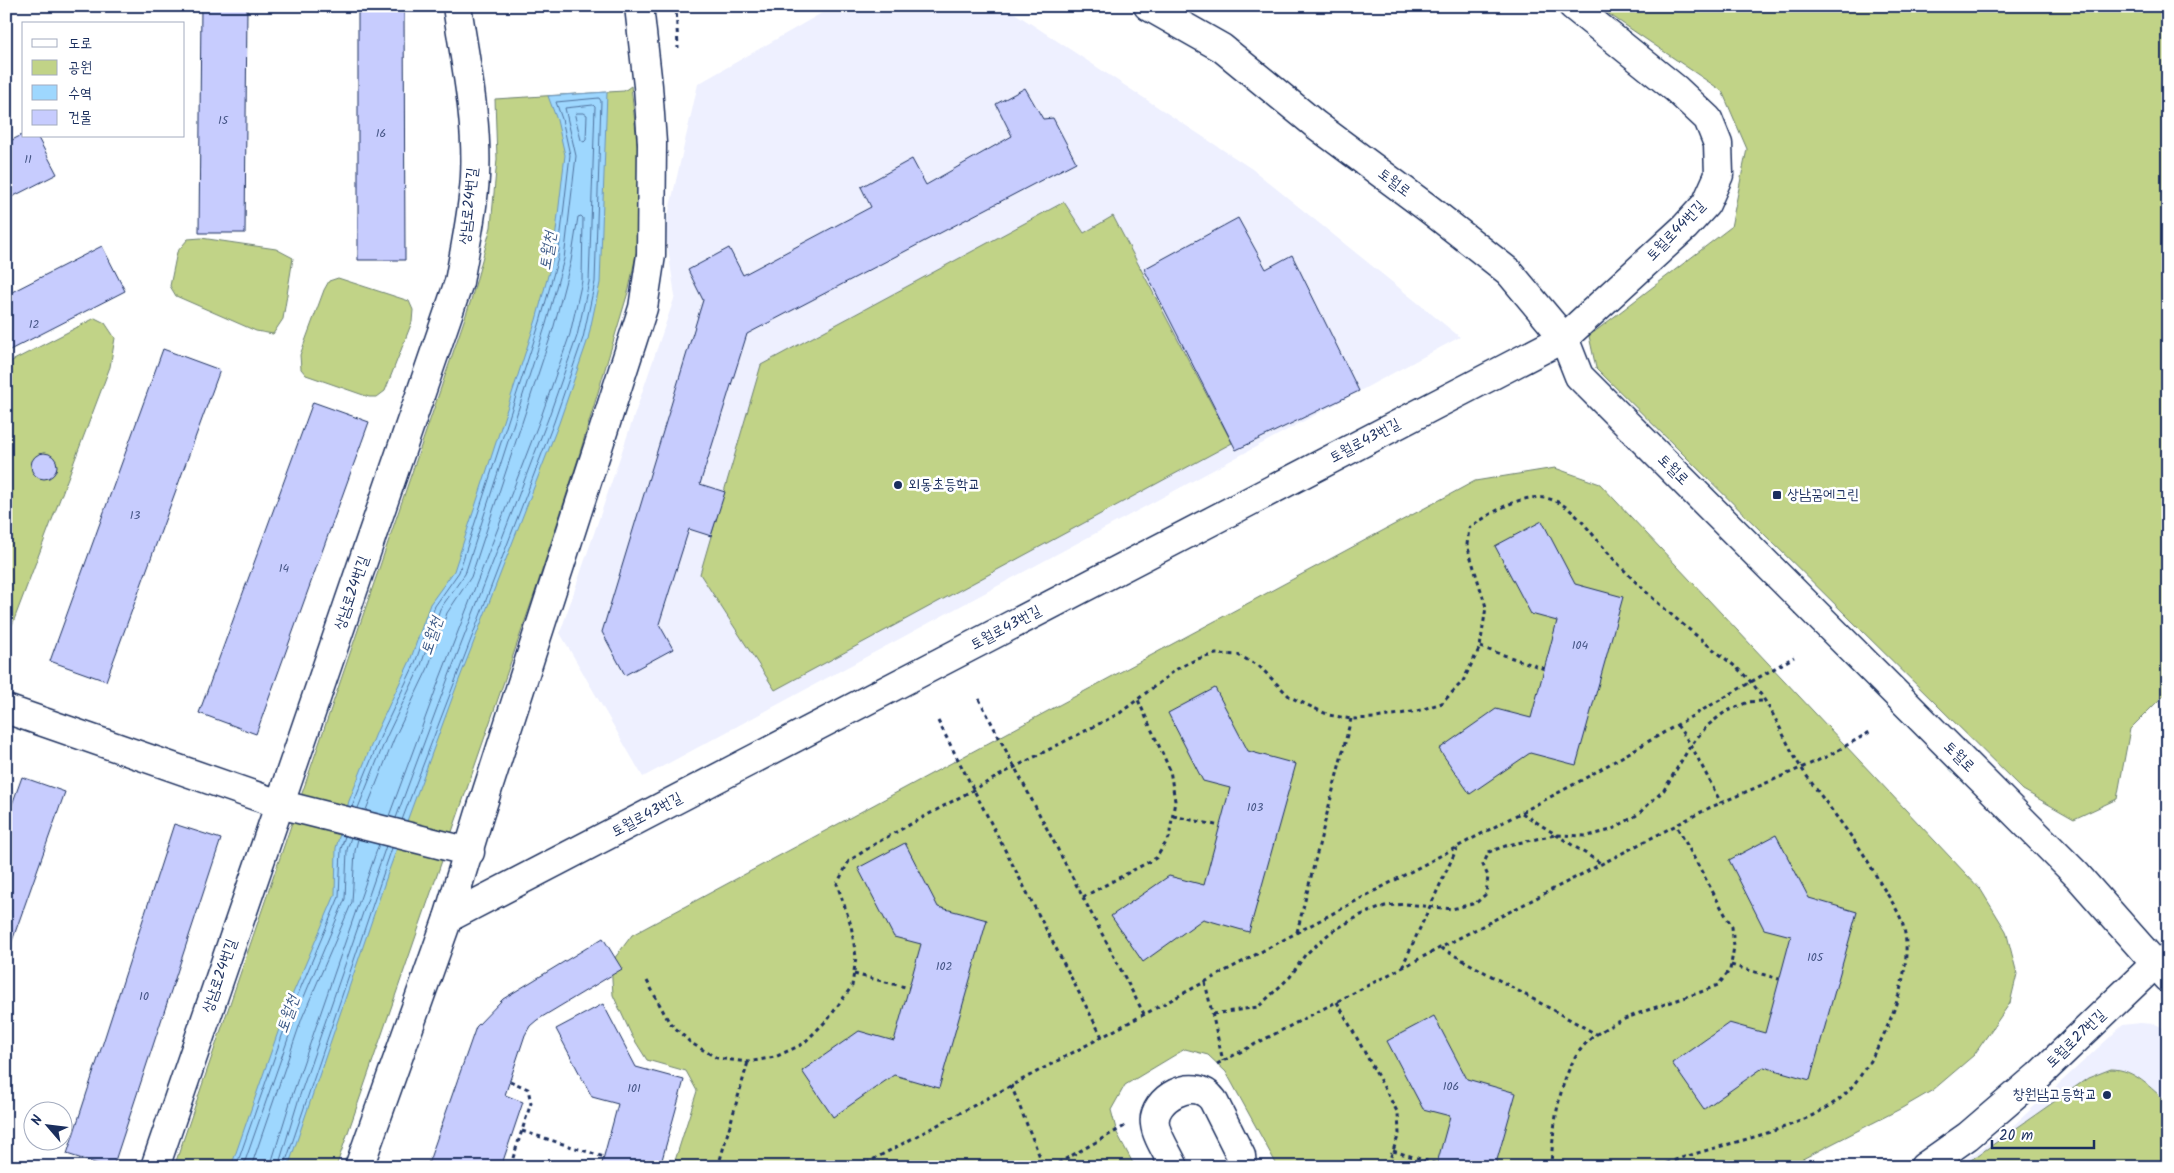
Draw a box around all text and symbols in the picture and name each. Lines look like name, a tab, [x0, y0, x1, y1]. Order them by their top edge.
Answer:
legend	[22, 22, 185, 138]
text: 도로	[68, 32, 92, 56]
text: 공원	[68, 56, 92, 80]
text: 수역	[68, 82, 92, 106]
text: 건물	[68, 106, 92, 130]
house number: 15	[218, 111, 230, 130]
house number: 16	[376, 124, 386, 143]
house number: 11	[24, 150, 32, 169]
street label: 토월로	[1372, 163, 1416, 203]
street label: 상남로24번길	[453, 166, 485, 246]
street label: 토월로44번길	[1641, 195, 1711, 267]
water label: 토월천	[533, 228, 564, 272]
house number: 12	[29, 315, 39, 334]
street label: 토월로43번길	[1325, 412, 1405, 470]
street label: 토월로	[1652, 449, 1694, 491]
place label: 외동초등학교	[908, 473, 980, 497]
marker: 외동초등학교	[892, 479, 904, 491]
place label: 상남꿈에그린	[1787, 483, 1859, 507]
marker: 상남꿈에그린	[1771, 489, 1783, 501]
house number: 13	[130, 506, 140, 525]
street label: 상남로24번길	[328, 553, 376, 633]
house number: 14	[279, 559, 290, 578]
street label: 토월로43번길	[966, 599, 1046, 657]
water label: 토월천	[414, 612, 451, 658]
house number: 104	[1572, 636, 1589, 655]
street label: 토월로	[1938, 736, 1980, 778]
street label: 토월로43번길	[607, 786, 687, 844]
house number: 103	[1247, 798, 1263, 817]
street label: 상남로24번길	[196, 936, 244, 1016]
house number: 105	[1807, 948, 1825, 967]
house number: 102	[936, 957, 952, 976]
house number: 10	[139, 987, 149, 1006]
water label: 토월천	[270, 990, 307, 1036]
street label: 토월로27번길	[2040, 1004, 2112, 1074]
house number: 106	[1443, 1077, 1459, 1096]
house number: 101	[627, 1079, 641, 1098]
place label: 창원남고등학교	[2013, 1083, 2097, 1107]
marker: 창원남고등학교	[2101, 1089, 2113, 1101]
north arrow	[22, 1100, 72, 1150]
text: N	[26, 1111, 49, 1129]
scale bar	[1992, 1118, 2094, 1150]
text: 20 m	[1999, 1124, 2033, 1148]

